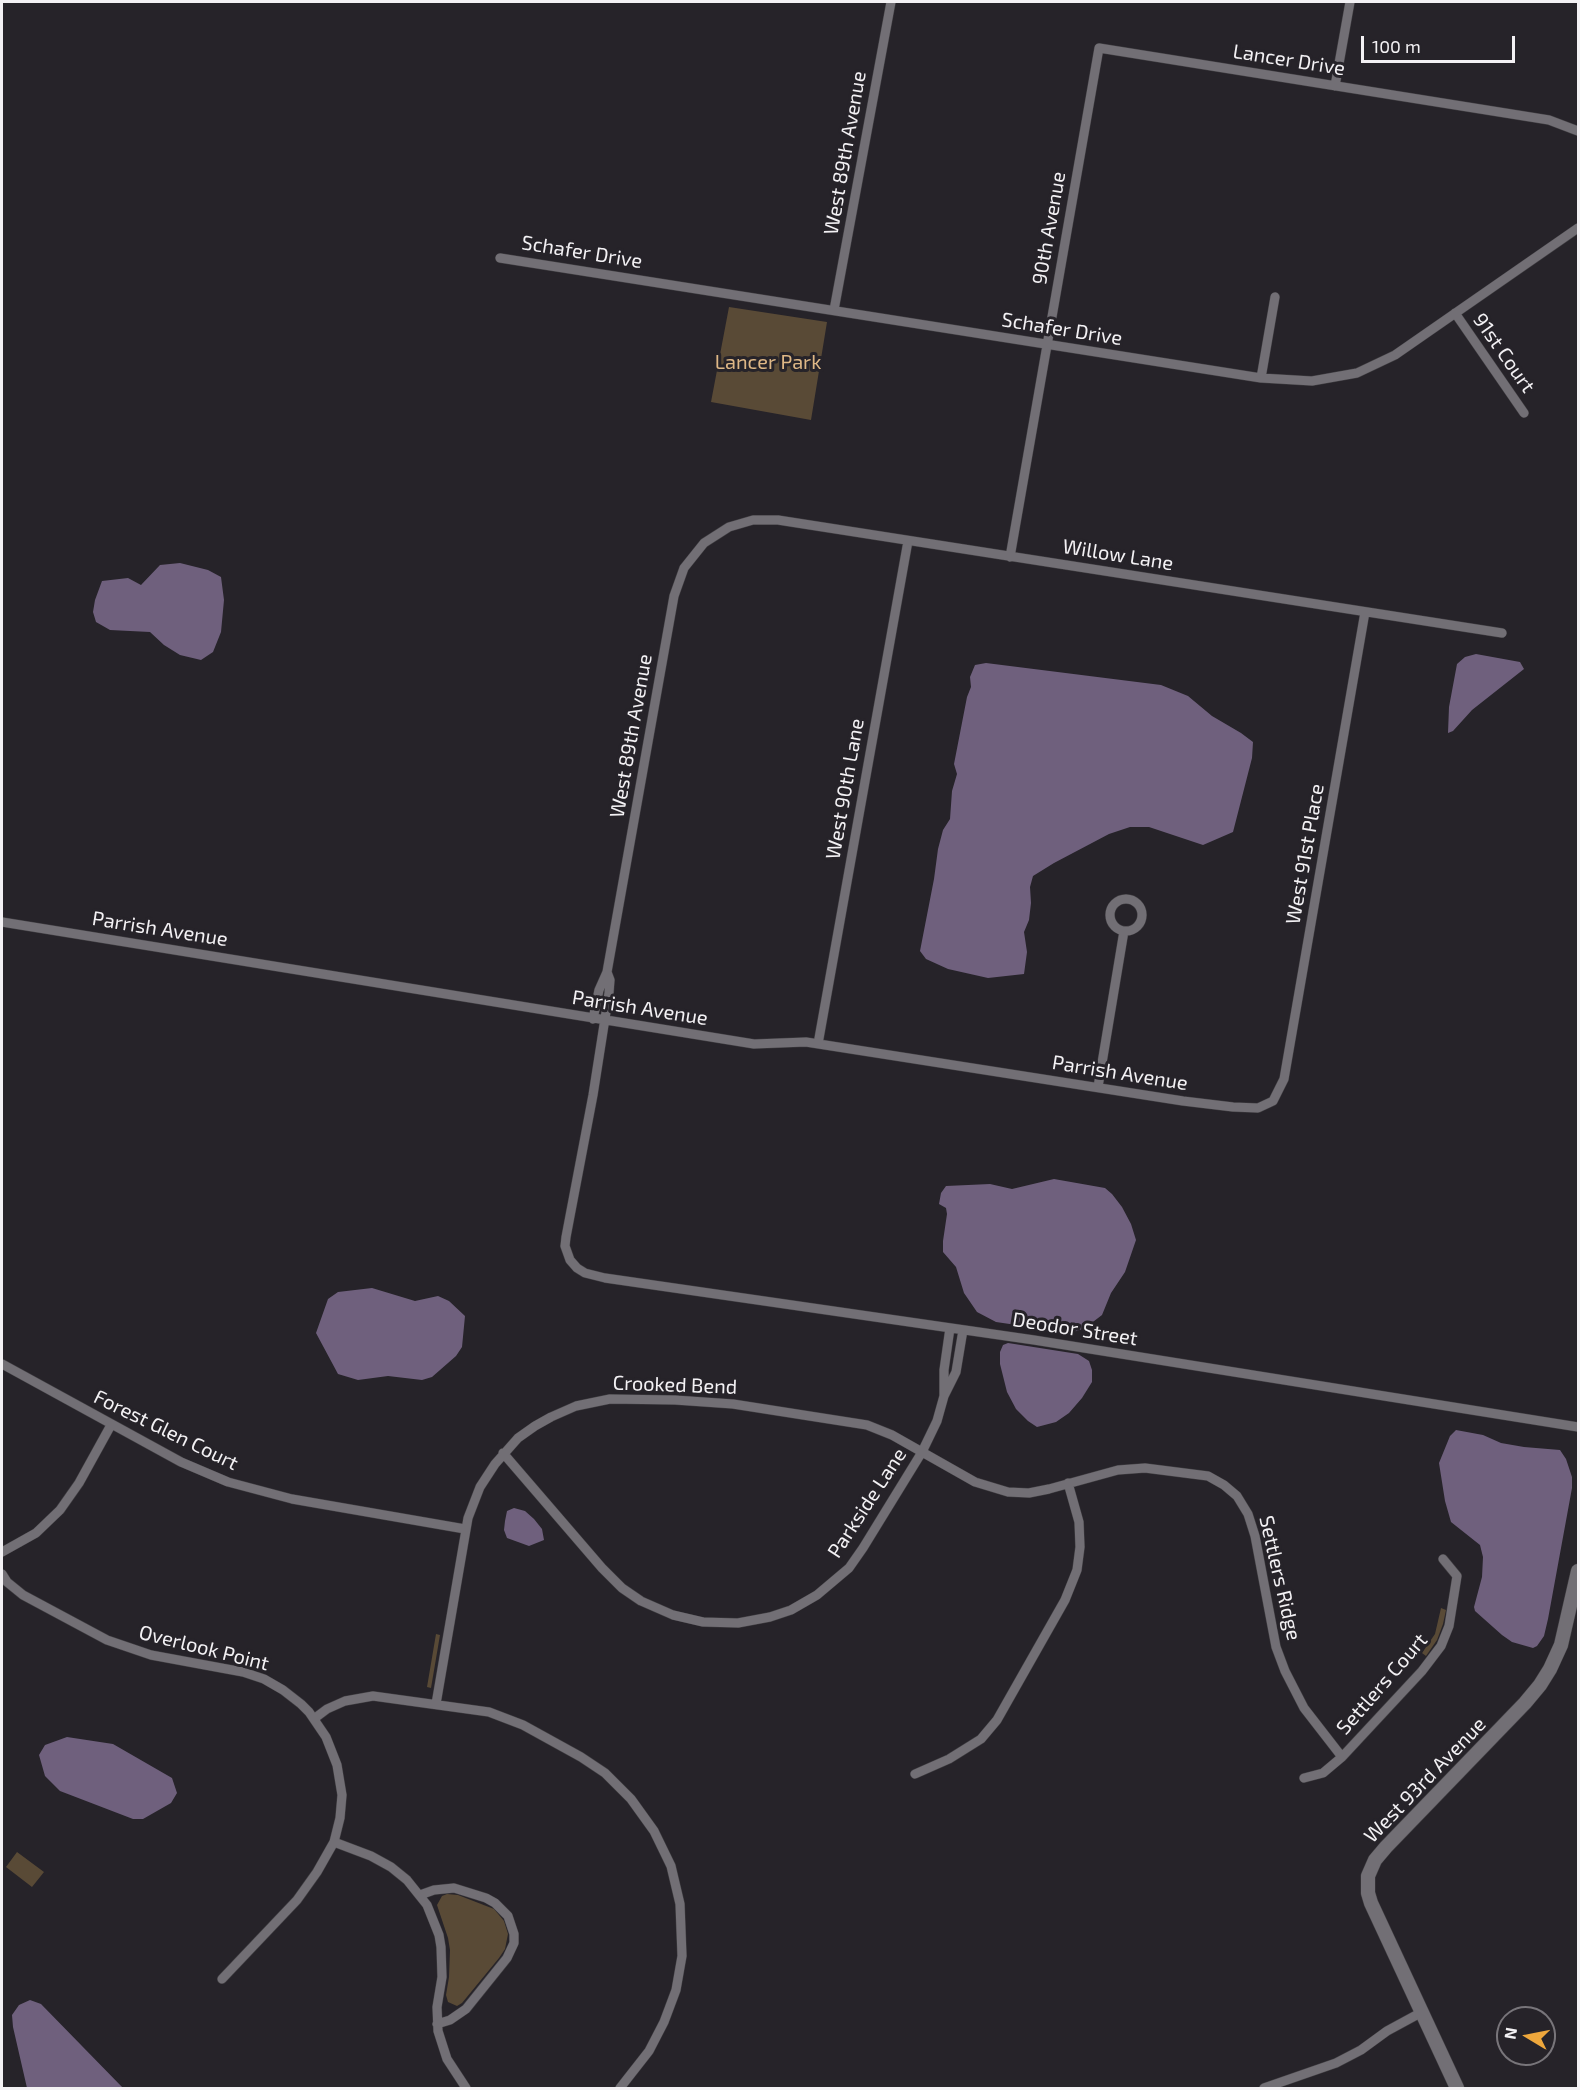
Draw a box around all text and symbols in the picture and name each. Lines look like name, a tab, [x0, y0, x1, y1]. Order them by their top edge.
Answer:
scale bar	[1364, 24, 1518, 62]
text: 100 m	[1372, 35, 1421, 57]
street label: Lancer Drive	[1231, 39, 1347, 81]
street label: West 89th Avenue	[819, 69, 871, 237]
street label: 90th Avenue	[1027, 170, 1071, 286]
street label: Schafer Drive	[520, 231, 644, 273]
street label: Schafer Drive	[1000, 308, 1124, 350]
street label: 91st Court	[1468, 309, 1540, 397]
park label: Lancer Park	[715, 350, 821, 374]
street label: Willow Lane	[1061, 534, 1175, 576]
street label: West 89th Avenue	[605, 652, 657, 820]
street label: West 90th Lane	[821, 717, 869, 861]
street label: West 91st Place	[1281, 782, 1329, 926]
street label: Parrish Avenue	[90, 906, 230, 952]
street label: Parrish Avenue	[570, 985, 710, 1031]
street label: Parrish Avenue	[1050, 1050, 1190, 1096]
street label: Deodor Street	[1011, 1307, 1139, 1351]
street label: Crooked Bend	[612, 1371, 738, 1399]
street label: Forest Glen Court	[90, 1385, 242, 1475]
street label: Parkside Lane	[823, 1444, 911, 1562]
street label: Settlers Ridge	[1254, 1513, 1306, 1643]
street label: Overlook Point	[137, 1620, 271, 1676]
street label: Settlers Court	[1332, 1628, 1432, 1740]
street label: West 93rd Avenue	[1359, 1712, 1491, 1848]
north arrow	[1496, 2006, 1556, 2066]
text: N	[1499, 2026, 1520, 2040]

